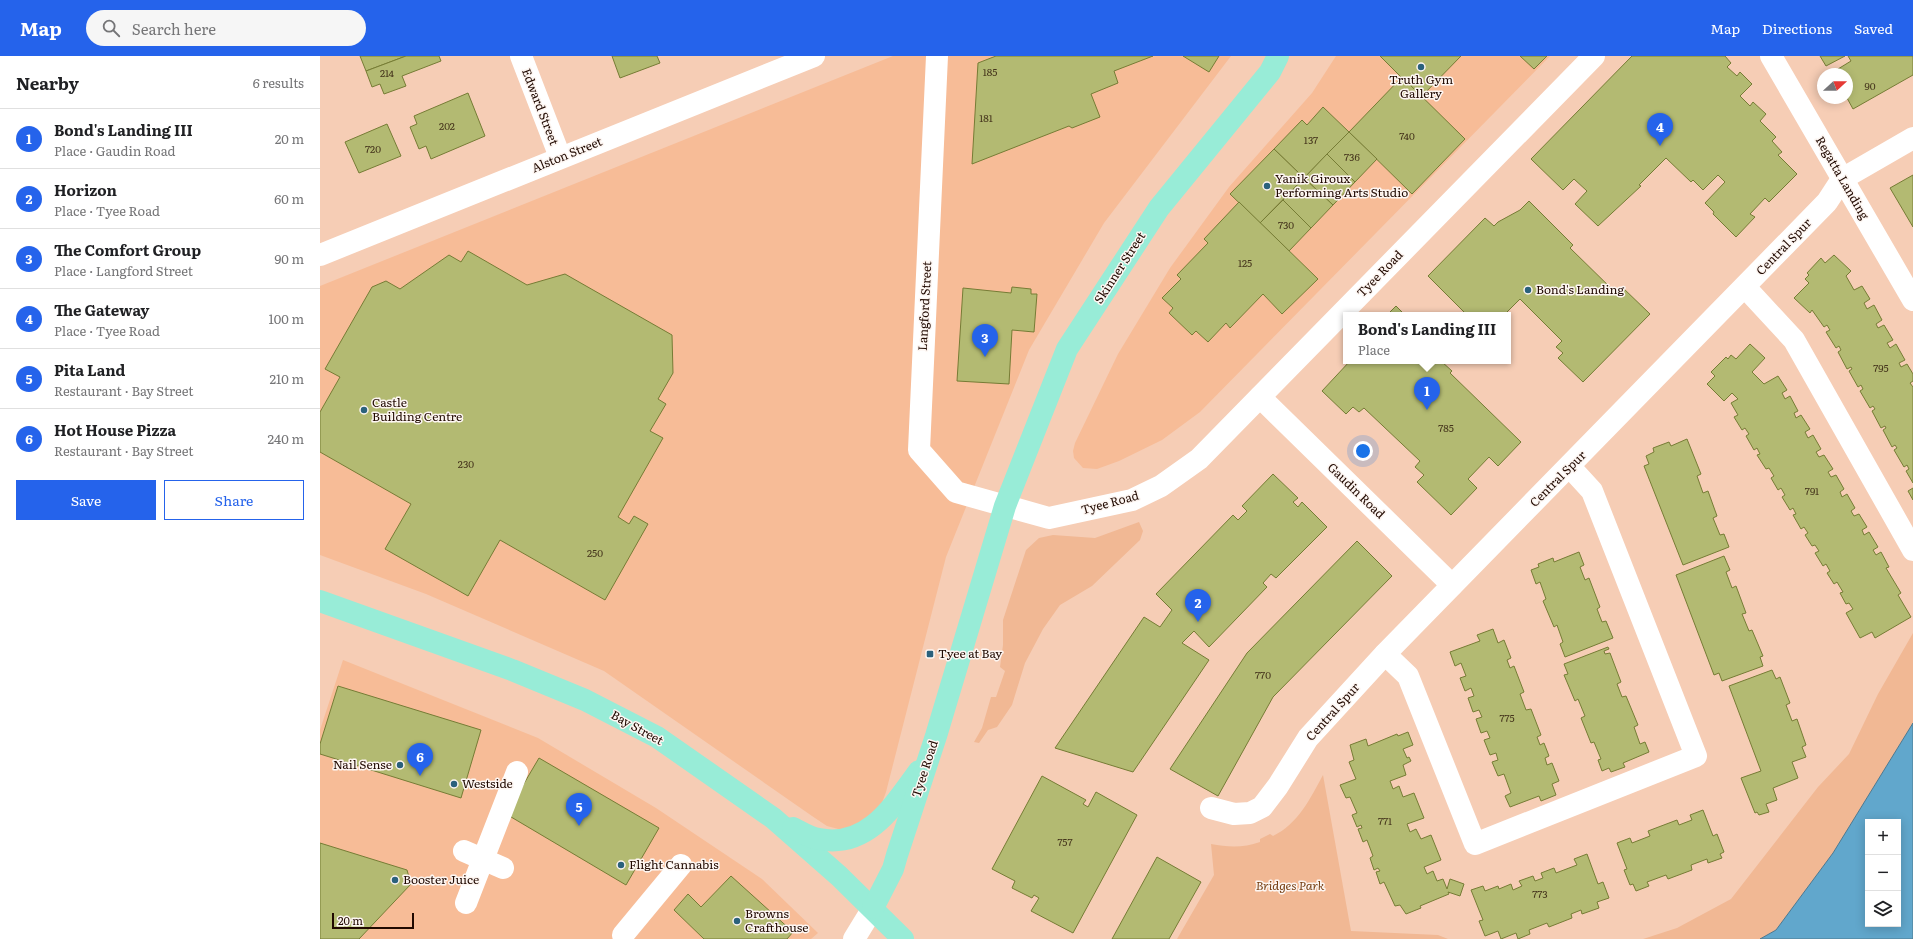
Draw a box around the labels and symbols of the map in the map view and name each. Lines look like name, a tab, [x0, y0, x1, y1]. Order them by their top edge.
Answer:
marker: Truth Gym Gallery	[1416, 62, 1426, 72]
house number: 185	[983, 64, 997, 79]
house number: 214	[380, 65, 395, 80]
street label: Edward Street	[518, 66, 564, 148]
north arrow	[1817, 68, 1853, 104]
place label: Truth Gym Gallery	[1389, 70, 1453, 102]
house number: 90	[1864, 78, 1876, 93]
house number: 181	[979, 110, 993, 125]
pin: 4	[1647, 113, 1673, 146]
house number: 202	[439, 118, 455, 133]
house number: 740	[1399, 128, 1415, 143]
street label: Alston Street	[529, 132, 605, 176]
house number: 137	[1304, 132, 1318, 147]
street label: Regatta Landing	[1812, 132, 1874, 223]
house number: 720	[365, 141, 381, 156]
house number: 736	[1344, 149, 1361, 164]
place label: Yanik Giroux Performing Arts Studio	[1275, 169, 1408, 201]
marker: Yanik Giroux Performing Arts Studio	[1262, 181, 1272, 191]
street label: Central Spur	[1751, 214, 1815, 279]
house number: 730	[1278, 217, 1294, 232]
street label: Skinner Street	[1089, 228, 1149, 307]
street label: Tyee Road	[1352, 245, 1407, 301]
house number: 125	[1238, 255, 1252, 270]
street label: Langford Street	[913, 261, 935, 351]
place label: Bond's Landing	[1536, 280, 1624, 298]
marker: Bond's Landing	[1523, 285, 1533, 295]
pin: 3	[972, 324, 998, 357]
house number: 795	[1873, 360, 1889, 375]
pin: 1	[1414, 377, 1440, 410]
place label: Castle Building Centre	[372, 393, 462, 425]
marker: Castle Building Centre	[359, 405, 369, 415]
house number: 785	[1438, 420, 1454, 435]
your location	[1353, 441, 1373, 461]
street label: Central Spur	[1525, 446, 1590, 510]
house number: 230	[458, 456, 474, 471]
street label: Gaudin Road	[1324, 458, 1390, 523]
house number: 791	[1805, 483, 1819, 498]
street label: Tyee Road	[1079, 485, 1141, 518]
house number: 250	[587, 545, 603, 560]
pin: 2	[1185, 589, 1211, 622]
place label: Tyee at Bay	[938, 644, 1002, 662]
marker: Tyee at Bay	[925, 649, 935, 659]
house number: 770	[1255, 667, 1271, 682]
street label: Central Spur	[1301, 678, 1364, 744]
street label: Bay Street	[608, 705, 667, 749]
house number: 775	[1500, 710, 1514, 725]
street label: Tyee Road	[906, 737, 942, 800]
pin: 6	[407, 743, 433, 776]
place label: Nail Sense	[333, 755, 392, 773]
marker: Nail Sense	[395, 760, 405, 770]
place label: Westside	[462, 774, 513, 792]
marker: Westside	[449, 779, 459, 789]
pin: 5	[566, 793, 592, 826]
house number: 771	[1378, 813, 1392, 828]
house number: 757	[1058, 834, 1072, 849]
place label: Flight Cannabis	[629, 855, 719, 873]
marker: Flight Cannabis	[616, 860, 626, 870]
place label: Booster Juice	[403, 870, 479, 888]
marker: Booster Juice	[390, 875, 400, 885]
park label: Bridges Park	[1256, 876, 1325, 894]
house number: 773	[1532, 886, 1548, 901]
place label: Browns Crafthouse	[745, 904, 809, 936]
scale bar	[332, 911, 414, 930]
marker: Browns Crafthouse	[732, 916, 742, 926]

